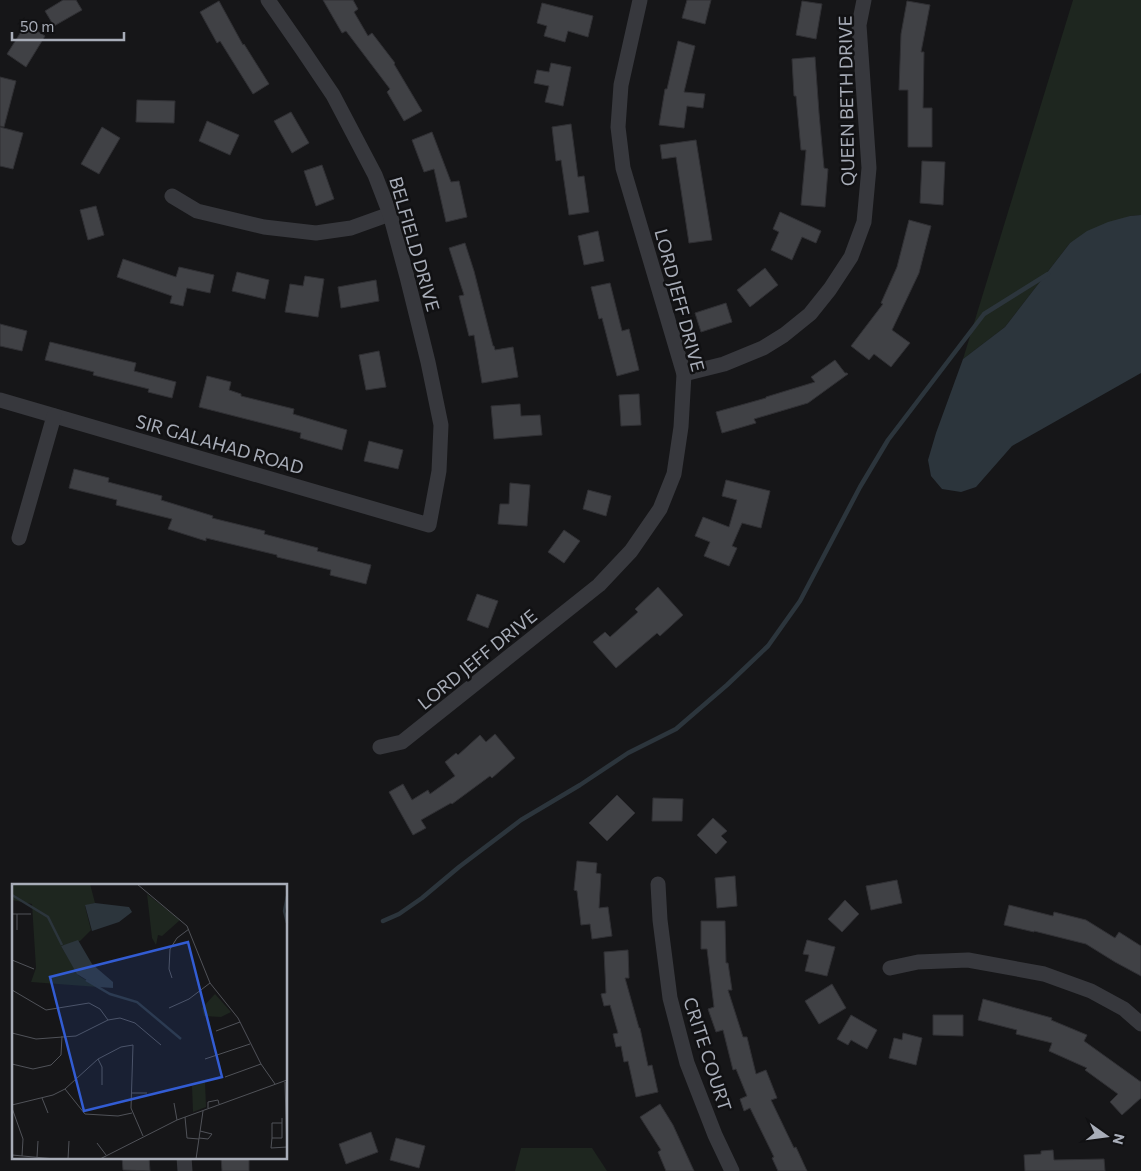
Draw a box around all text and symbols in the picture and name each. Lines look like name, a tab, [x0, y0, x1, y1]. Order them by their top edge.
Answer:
scale bar	[12, 10, 125, 42]
street label: QUEEN BETH DRIVE	[834, 16, 858, 186]
text: 50 m	[20, 17, 54, 35]
street label: BELFIELD DRIVE	[385, 174, 445, 314]
street label: LORD JEFF DRIVE	[650, 226, 710, 374]
street label: SIR GALAHAD ROAD	[133, 409, 307, 479]
street label: LORD JEFF DRIVE	[413, 604, 541, 714]
inset map	[12, 884, 288, 1158]
street label: CRITE COURT	[679, 994, 737, 1114]
north arrow	[1081, 1111, 1131, 1161]
text: N	[1110, 1132, 1129, 1146]

